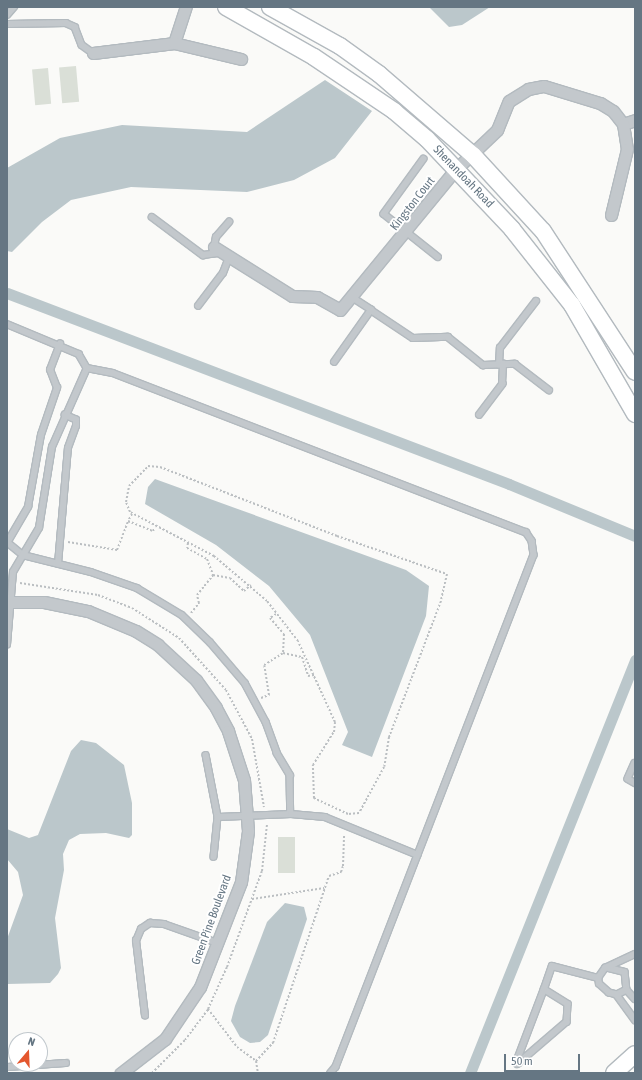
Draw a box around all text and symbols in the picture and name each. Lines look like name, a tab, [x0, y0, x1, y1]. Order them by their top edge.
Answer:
street label: Shenandoah Road	[430, 143, 496, 211]
street label: Kingston Court	[388, 174, 438, 234]
street label: Green Pine Boulevard	[189, 873, 235, 967]
north arrow	[8, 1032, 48, 1072]
text: N	[27, 1035, 37, 1048]
scale bar	[506, 1046, 582, 1072]
text: 50 m	[511, 1054, 533, 1068]

